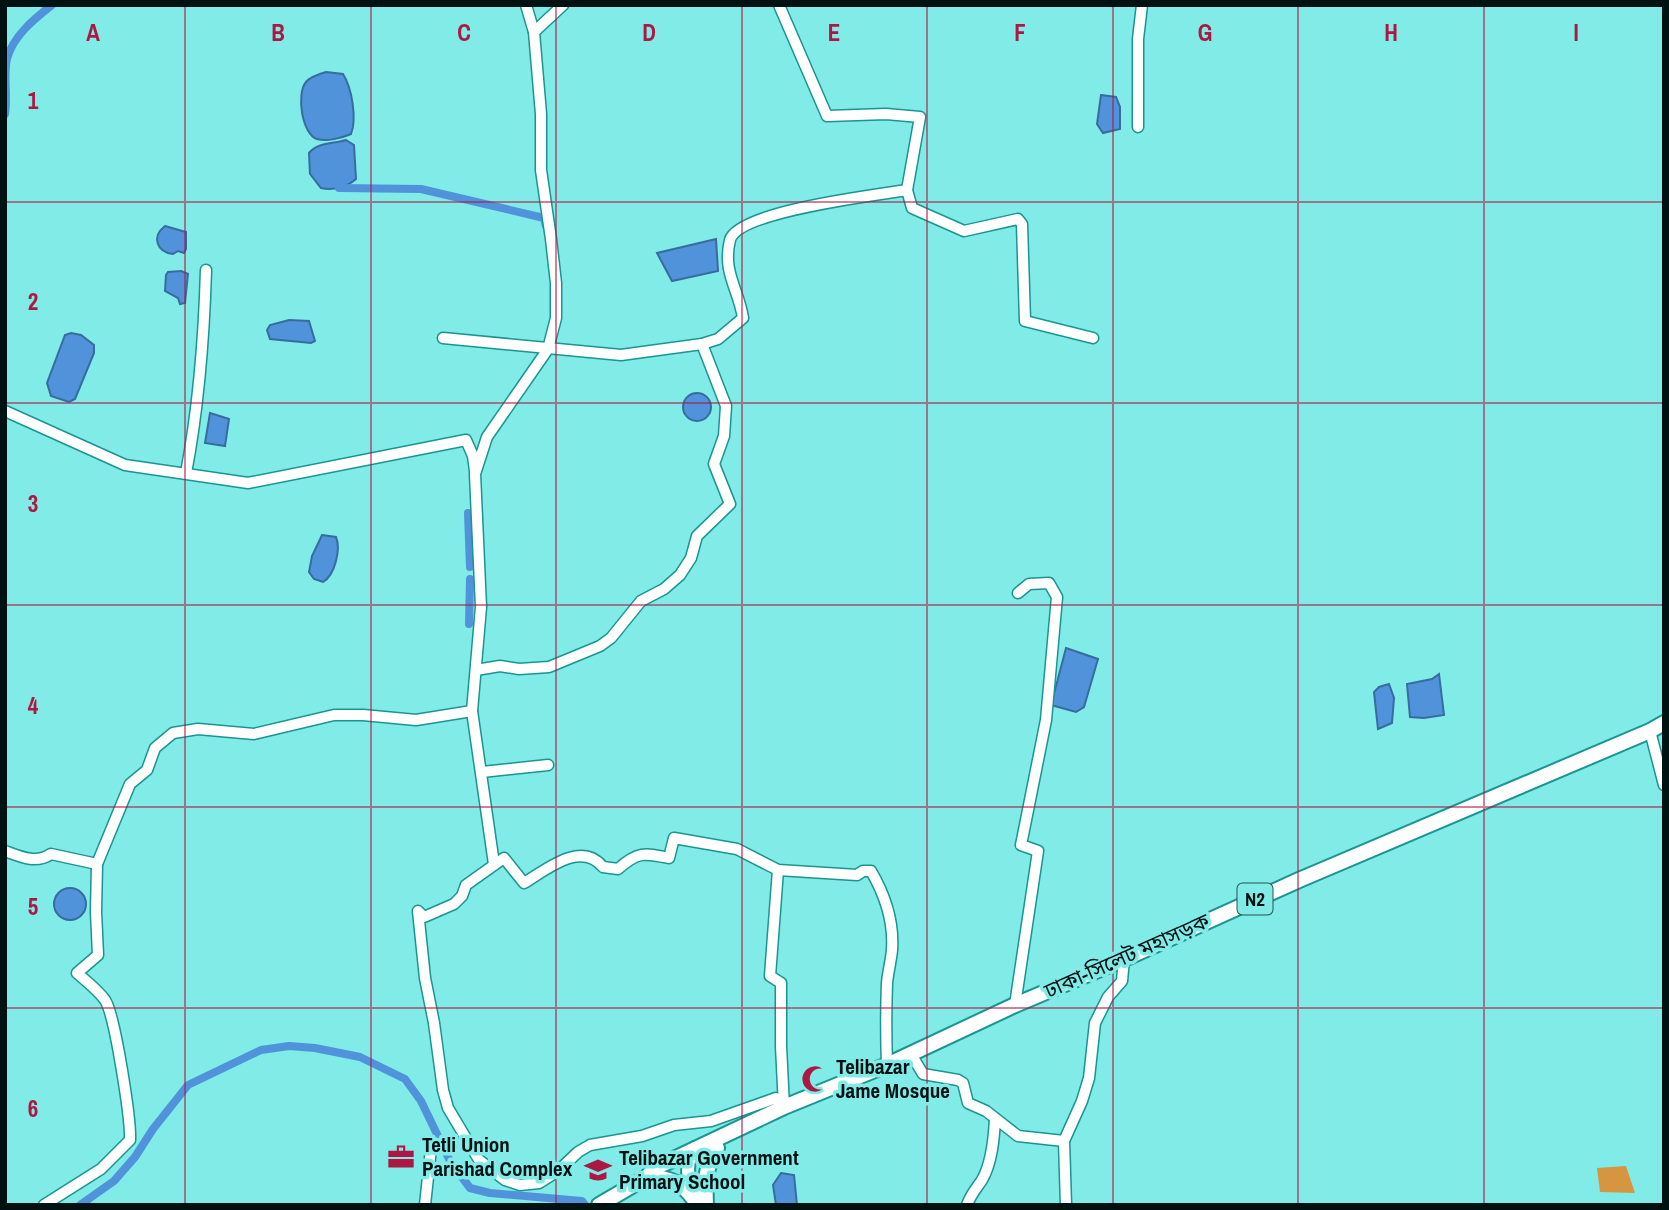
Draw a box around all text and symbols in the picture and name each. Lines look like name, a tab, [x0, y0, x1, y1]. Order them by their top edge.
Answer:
text: A	[86, 17, 100, 48]
text: B	[271, 17, 285, 48]
text: C	[457, 17, 471, 48]
text: D	[642, 17, 656, 48]
text: E	[828, 17, 840, 48]
text: F	[1014, 17, 1026, 48]
text: G	[1198, 17, 1212, 48]
text: H	[1384, 17, 1398, 48]
text: I	[1573, 17, 1579, 48]
text: 1	[28, 85, 39, 116]
text: 2	[28, 286, 38, 317]
text: 3	[28, 488, 38, 519]
text: 4	[28, 690, 39, 721]
road number: N2	[1238, 884, 1272, 914]
text: 5	[28, 891, 38, 922]
street label: ঢাকা-সিলেট মহাসড়ক	[1039, 906, 1215, 1005]
place label: Telibazar Jame Mosque	[836, 1052, 950, 1105]
mosque icon: Telibazar Jame Mosque	[800, 1064, 830, 1094]
text: 6	[28, 1093, 38, 1124]
place label: Tetli Union Parishad Complex	[422, 1130, 573, 1183]
office icon: Tetli Union Parishad Complex	[386, 1142, 416, 1172]
place label: Telibazar Government Primary School	[619, 1143, 799, 1196]
school or university icon: Telibazar Government Primary School	[583, 1155, 613, 1185]

